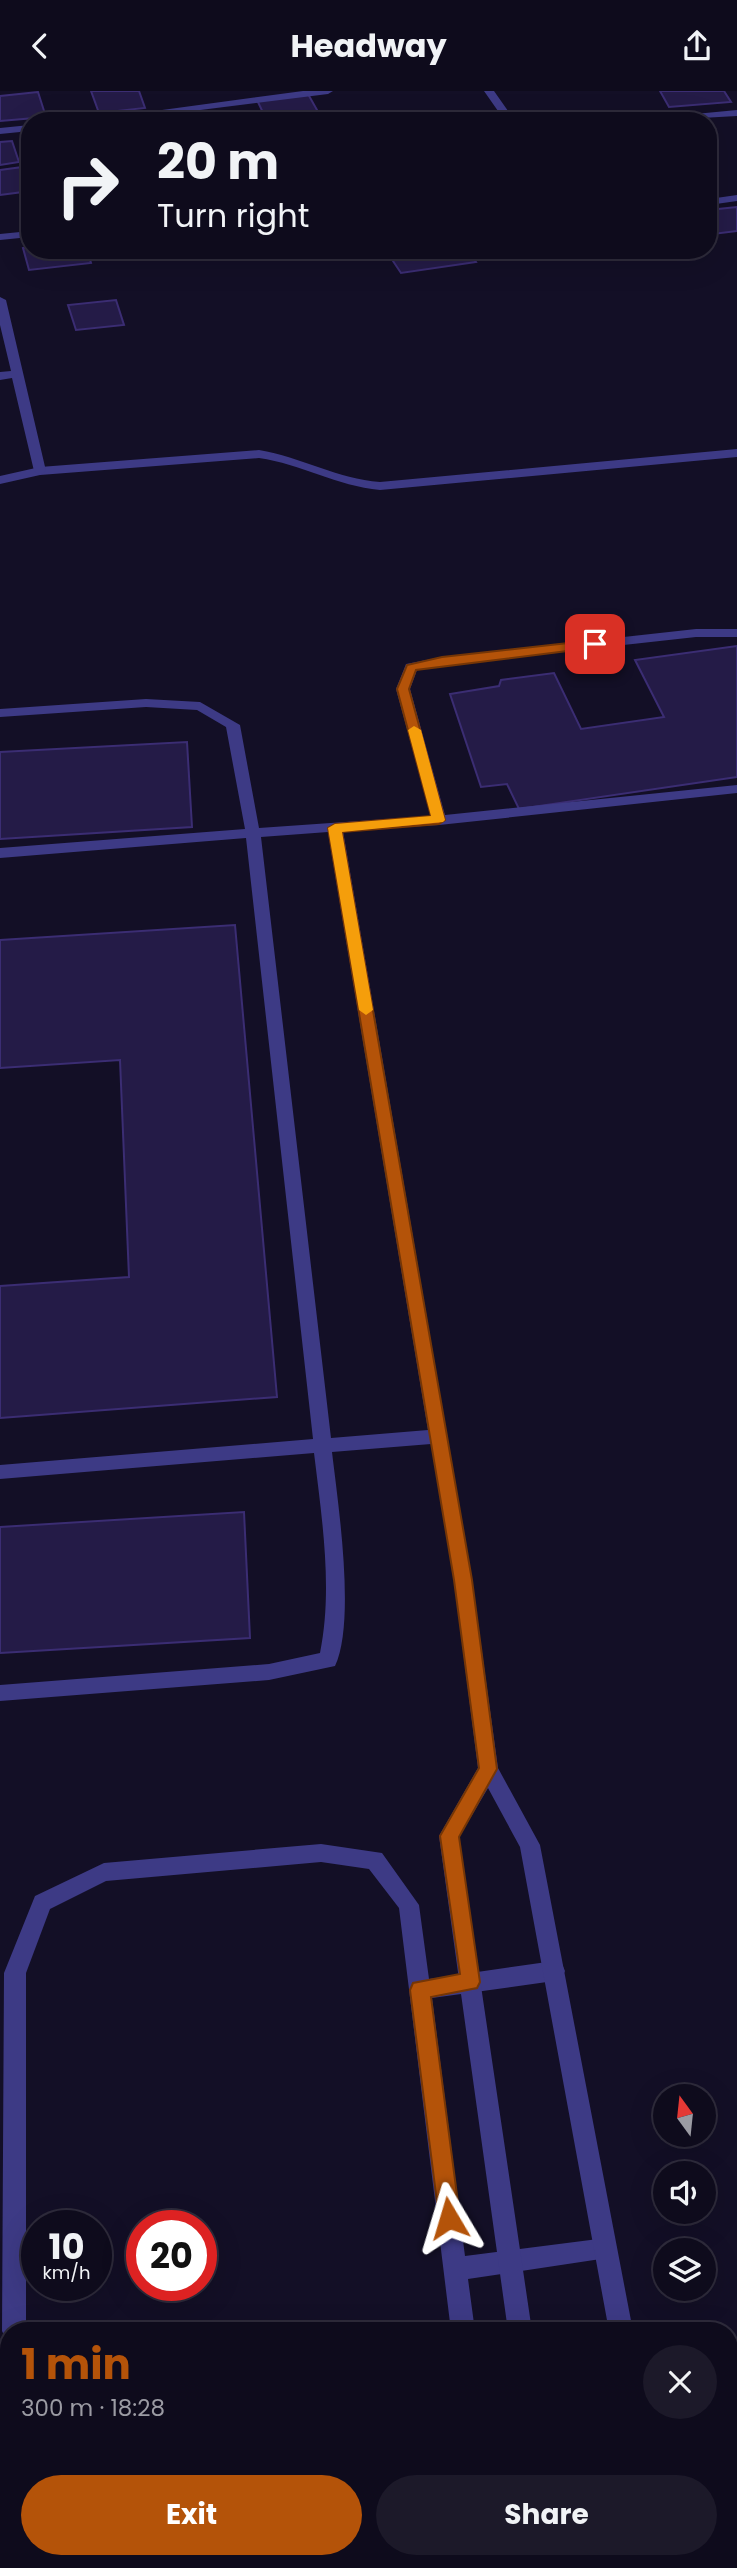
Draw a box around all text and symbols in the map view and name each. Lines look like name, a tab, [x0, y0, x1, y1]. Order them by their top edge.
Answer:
text: Headway	[290, 23, 447, 68]
icon: back	[21, 27, 59, 65]
icon: share	[678, 27, 716, 65]
text: 20 m	[157, 128, 279, 196]
icon: right	[42, 140, 133, 231]
text: Turn right	[157, 193, 309, 238]
pin	[565, 614, 625, 674]
icon: arrive	[576, 625, 614, 663]
north arrow	[653, 2084, 716, 2147]
map controls	[653, 2084, 716, 2301]
button: sound	[653, 2161, 716, 2224]
position arrow	[412, 2181, 486, 2255]
speed limit sign: 20	[126, 2210, 217, 2301]
text: 10	[49, 2222, 84, 2271]
button: layers	[653, 2238, 716, 2301]
text: km/h	[43, 2260, 90, 2285]
text: 1 min	[21, 2335, 131, 2394]
button: close	[643, 2345, 717, 2419]
text: 300 m · 18:28	[21, 2392, 165, 2424]
button: Exit	[21, 2475, 362, 2555]
button: Share	[376, 2475, 717, 2555]

